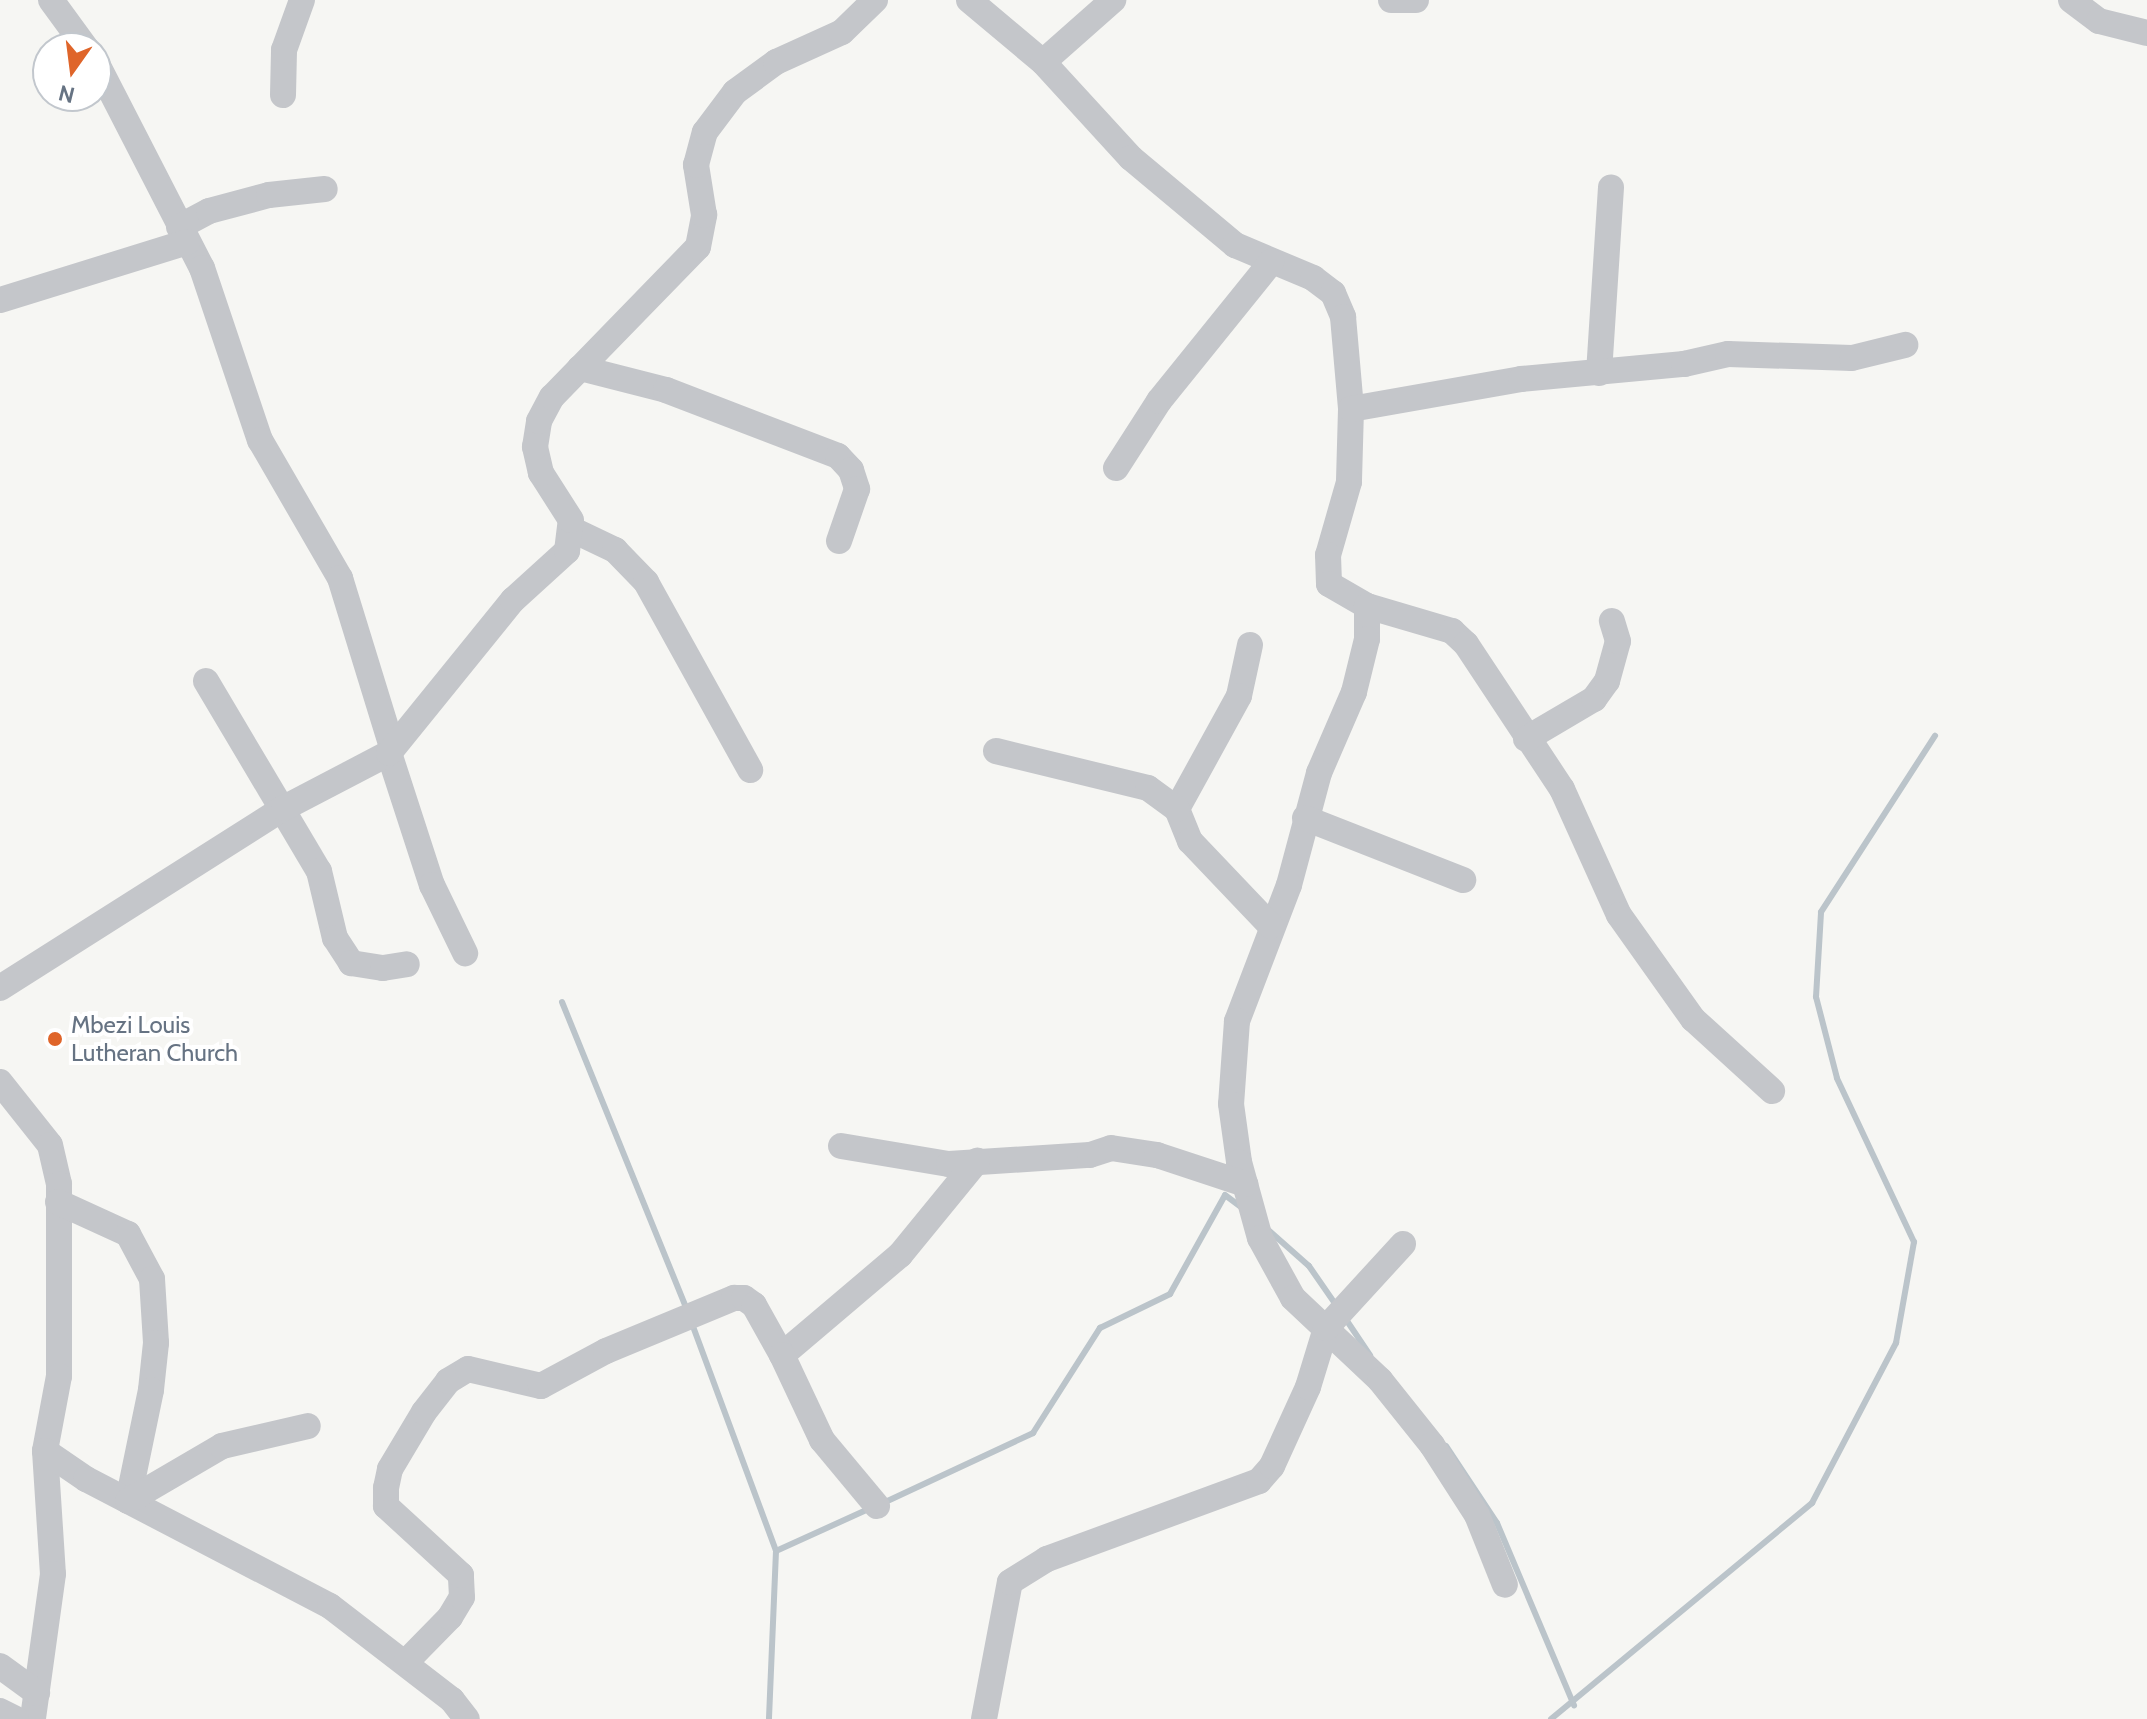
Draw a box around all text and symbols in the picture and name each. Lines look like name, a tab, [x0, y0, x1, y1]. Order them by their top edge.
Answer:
north arrow	[32, 32, 112, 112]
text: N	[56, 79, 77, 109]
place label: Mbezi Louis Lutheran Church	[71, 1011, 238, 1067]
marker: Mbezi Louis Lutheran Church	[46, 1030, 64, 1048]

